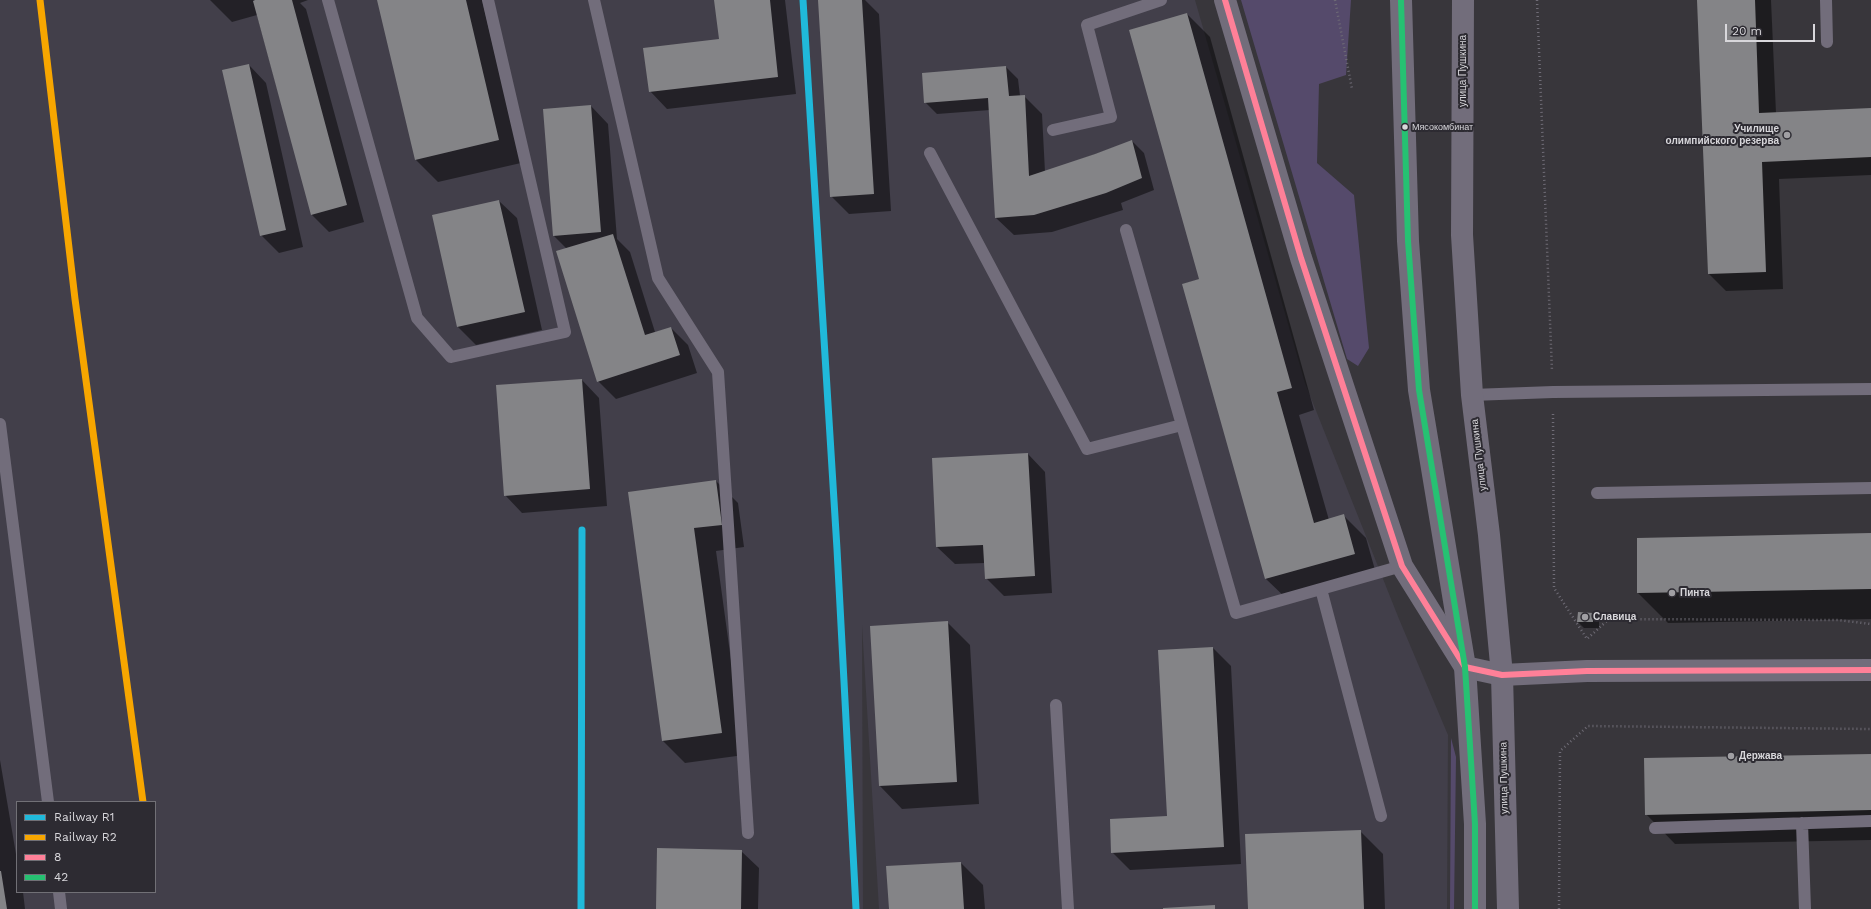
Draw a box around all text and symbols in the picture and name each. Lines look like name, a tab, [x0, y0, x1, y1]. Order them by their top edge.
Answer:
scale bar	[1727, 16, 1817, 42]
text: 20 m	[1732, 24, 1762, 38]
street label: улица Пушкина	[1457, 35, 1469, 107]
marker: Мясокомбинат	[1400, 122, 1410, 132]
place label: Мясокомбинат	[1412, 122, 1473, 132]
place label: Училище олимпийского резерва	[1666, 123, 1779, 146]
marker: Училище олимпийского резерва	[1782, 130, 1792, 140]
street label: улица Пушкина	[1469, 418, 1489, 492]
place label: Пинта	[1680, 587, 1710, 599]
marker: Пинта	[1667, 588, 1677, 598]
place label: Славица	[1593, 611, 1636, 623]
marker: Славица	[1580, 612, 1590, 622]
street label: улица Пушкина	[1497, 742, 1511, 814]
place label: Держава	[1739, 750, 1782, 762]
marker: Держава	[1726, 751, 1736, 761]
legend	[16, 801, 156, 893]
text: Railway R1	[54, 810, 114, 824]
text: Railway R2	[54, 830, 117, 844]
text: 8	[54, 850, 61, 864]
text: 42	[54, 870, 68, 884]

